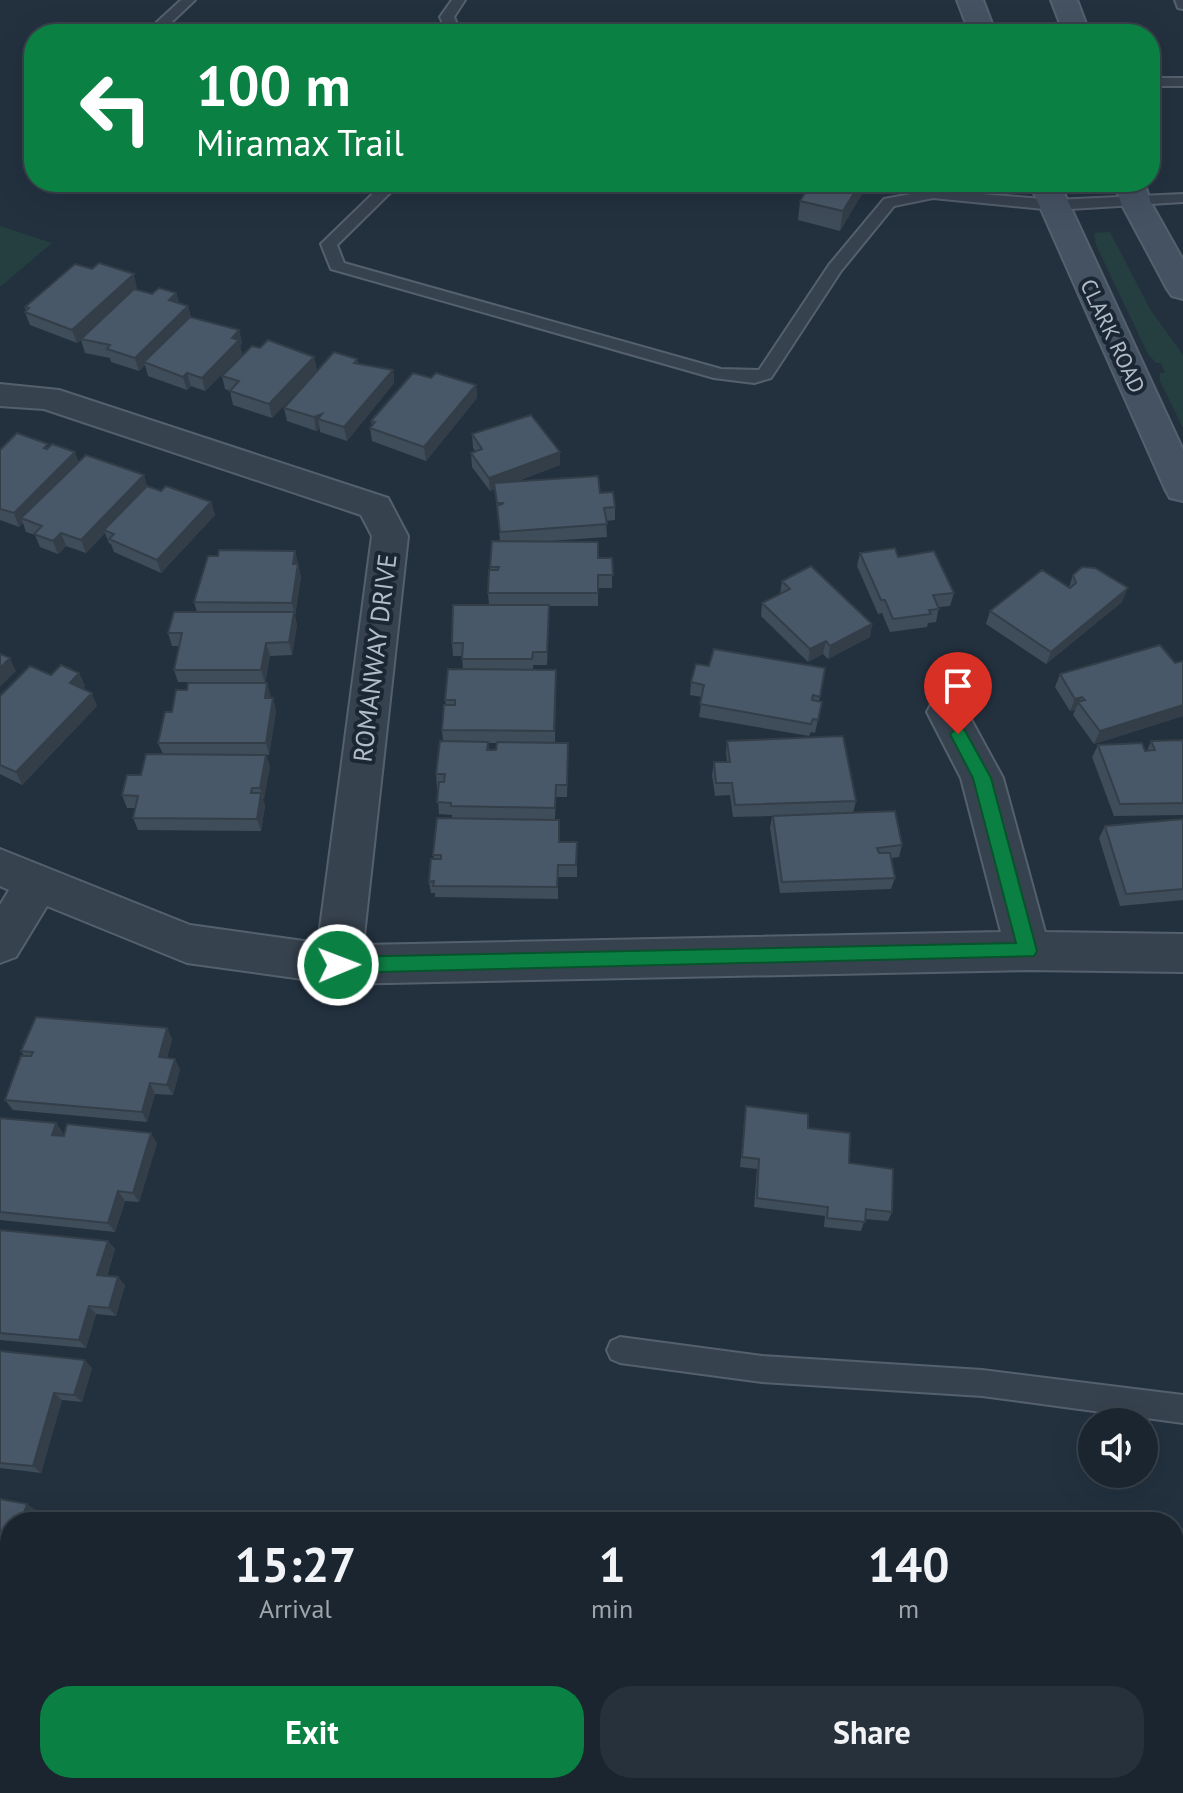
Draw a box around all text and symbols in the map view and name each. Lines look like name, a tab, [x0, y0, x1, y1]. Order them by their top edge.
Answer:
text: 100 m	[196, 49, 351, 121]
icon: left	[64, 56, 168, 160]
text: Miramax Trail	[196, 119, 404, 166]
street label: CLARK ROAD	[1074, 275, 1152, 397]
street label: ROMANWAY DRIVE	[345, 552, 404, 764]
pin	[924, 652, 992, 734]
icon: arrive	[936, 664, 980, 708]
position arrow	[296, 923, 380, 1007]
map controls	[1078, 1408, 1158, 1488]
button: sound	[1078, 1408, 1158, 1488]
text: 15:27	[235, 1533, 356, 1595]
text: 1	[598, 1533, 626, 1595]
text: 140	[868, 1533, 949, 1595]
text: Arrival	[259, 1592, 332, 1625]
text: min	[591, 1592, 633, 1625]
text: m	[898, 1592, 919, 1625]
button: Exit	[40, 1686, 584, 1778]
button: Share	[600, 1686, 1144, 1778]

